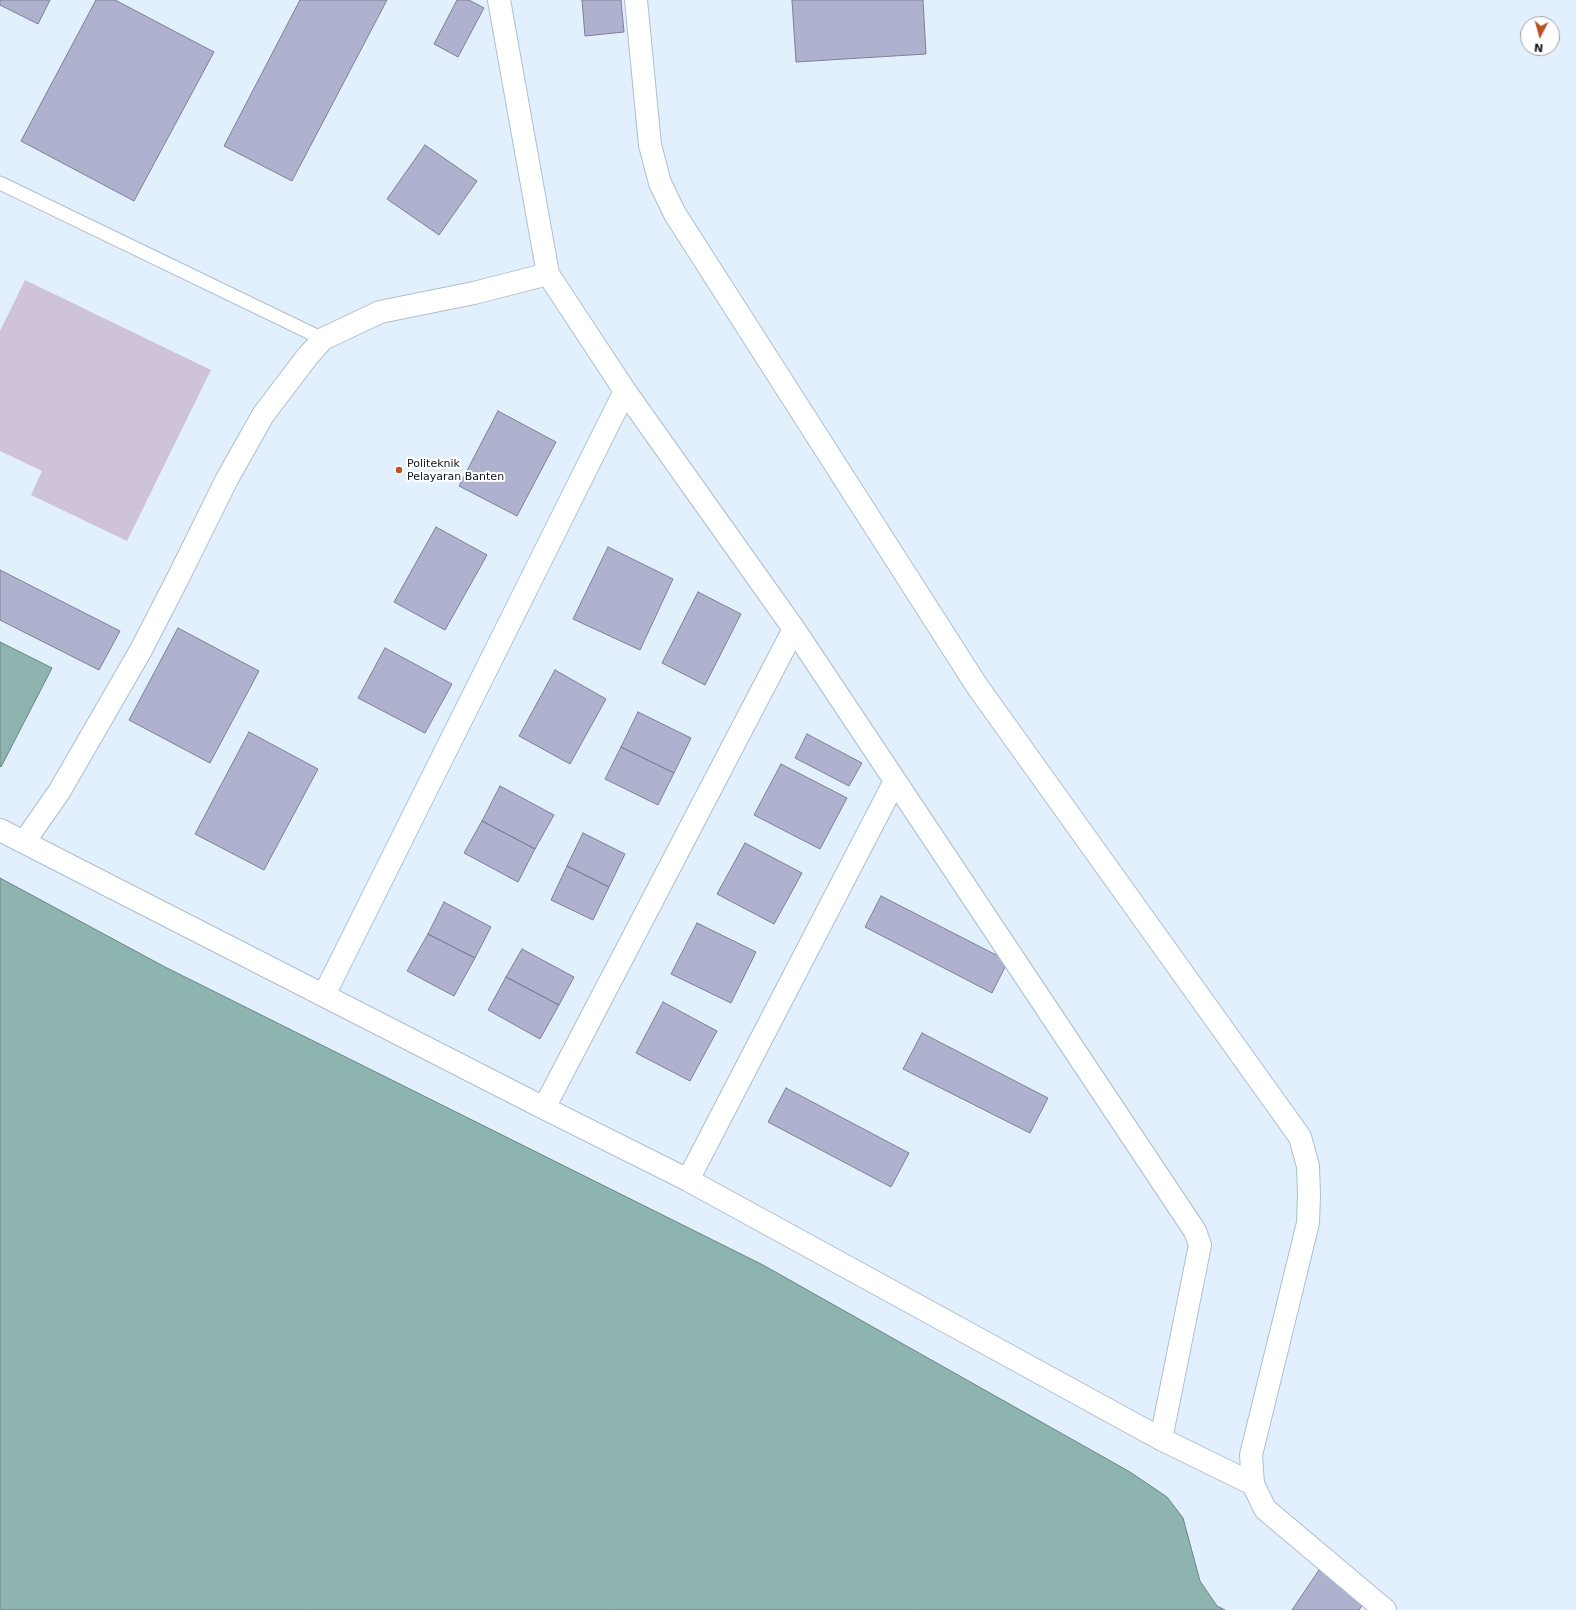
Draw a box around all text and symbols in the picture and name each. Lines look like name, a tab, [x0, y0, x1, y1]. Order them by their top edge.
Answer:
north arrow	[1520, 16, 1560, 56]
text: N	[1534, 40, 1544, 54]
place label: Politeknik Pelayaran Banten	[407, 457, 504, 483]
marker: Politeknik Pelayaran Banten	[394, 465, 404, 475]

